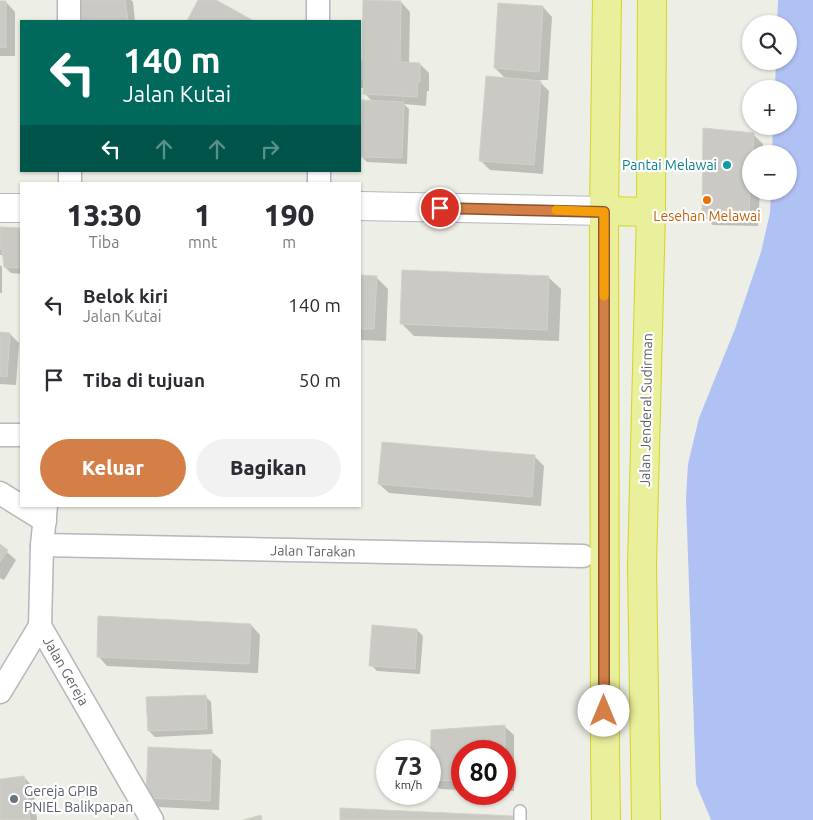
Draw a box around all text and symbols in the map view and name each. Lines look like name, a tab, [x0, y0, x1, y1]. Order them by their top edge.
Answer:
map controls	[742, 15, 797, 200]
button: search	[742, 15, 797, 70]
icon: left	[40, 40, 105, 105]
text: 140 m	[123, 40, 221, 80]
button: +	[742, 80, 797, 135]
text: Jalan Kutai	[123, 81, 231, 106]
icon: left	[97, 135, 125, 163]
icon: ahead	[150, 135, 178, 163]
icon: ahead	[203, 135, 231, 163]
icon: right	[256, 135, 284, 163]
button: −	[742, 145, 797, 200]
place label: Pantai Melawai	[622, 157, 717, 173]
marker: Pantai Melawai	[721, 159, 733, 171]
pin	[419, 187, 461, 229]
icon: arrive	[426, 194, 454, 222]
marker: Lesehan Melawai	[701, 194, 713, 206]
text: 13:30	[66, 198, 142, 232]
text: 1	[194, 198, 211, 232]
text: 190	[264, 198, 315, 232]
place label: Lesehan Melawai	[653, 208, 761, 224]
text: Tiba	[89, 233, 119, 251]
text: mnt	[188, 233, 217, 251]
text: m	[282, 233, 296, 251]
text: Belok kiri	[83, 285, 168, 307]
icon: left	[40, 291, 68, 319]
text: 140 m	[288, 294, 341, 316]
text: Jalan Kutai	[83, 307, 162, 325]
street label: Jalan Jenderal Sudirman	[637, 333, 655, 487]
icon: arrive	[40, 366, 68, 394]
text: Tiba di tujuan	[83, 369, 205, 391]
text: 50 m	[299, 369, 341, 391]
button: Keluar	[40, 439, 186, 497]
button: Bagikan	[196, 439, 341, 497]
street label: Jalan Tarakan	[270, 542, 356, 560]
street label: Jalan Gereja	[40, 634, 92, 708]
position arrow	[577, 684, 629, 736]
speed limit sign: 80	[451, 740, 516, 805]
text: 73	[394, 752, 423, 780]
text: km/h	[395, 778, 422, 791]
place label: Gereja GPIB PNIEL Balikpapan	[24, 783, 133, 815]
marker: Gereja GPIB PNIEL Balikpapan	[8, 793, 20, 805]

